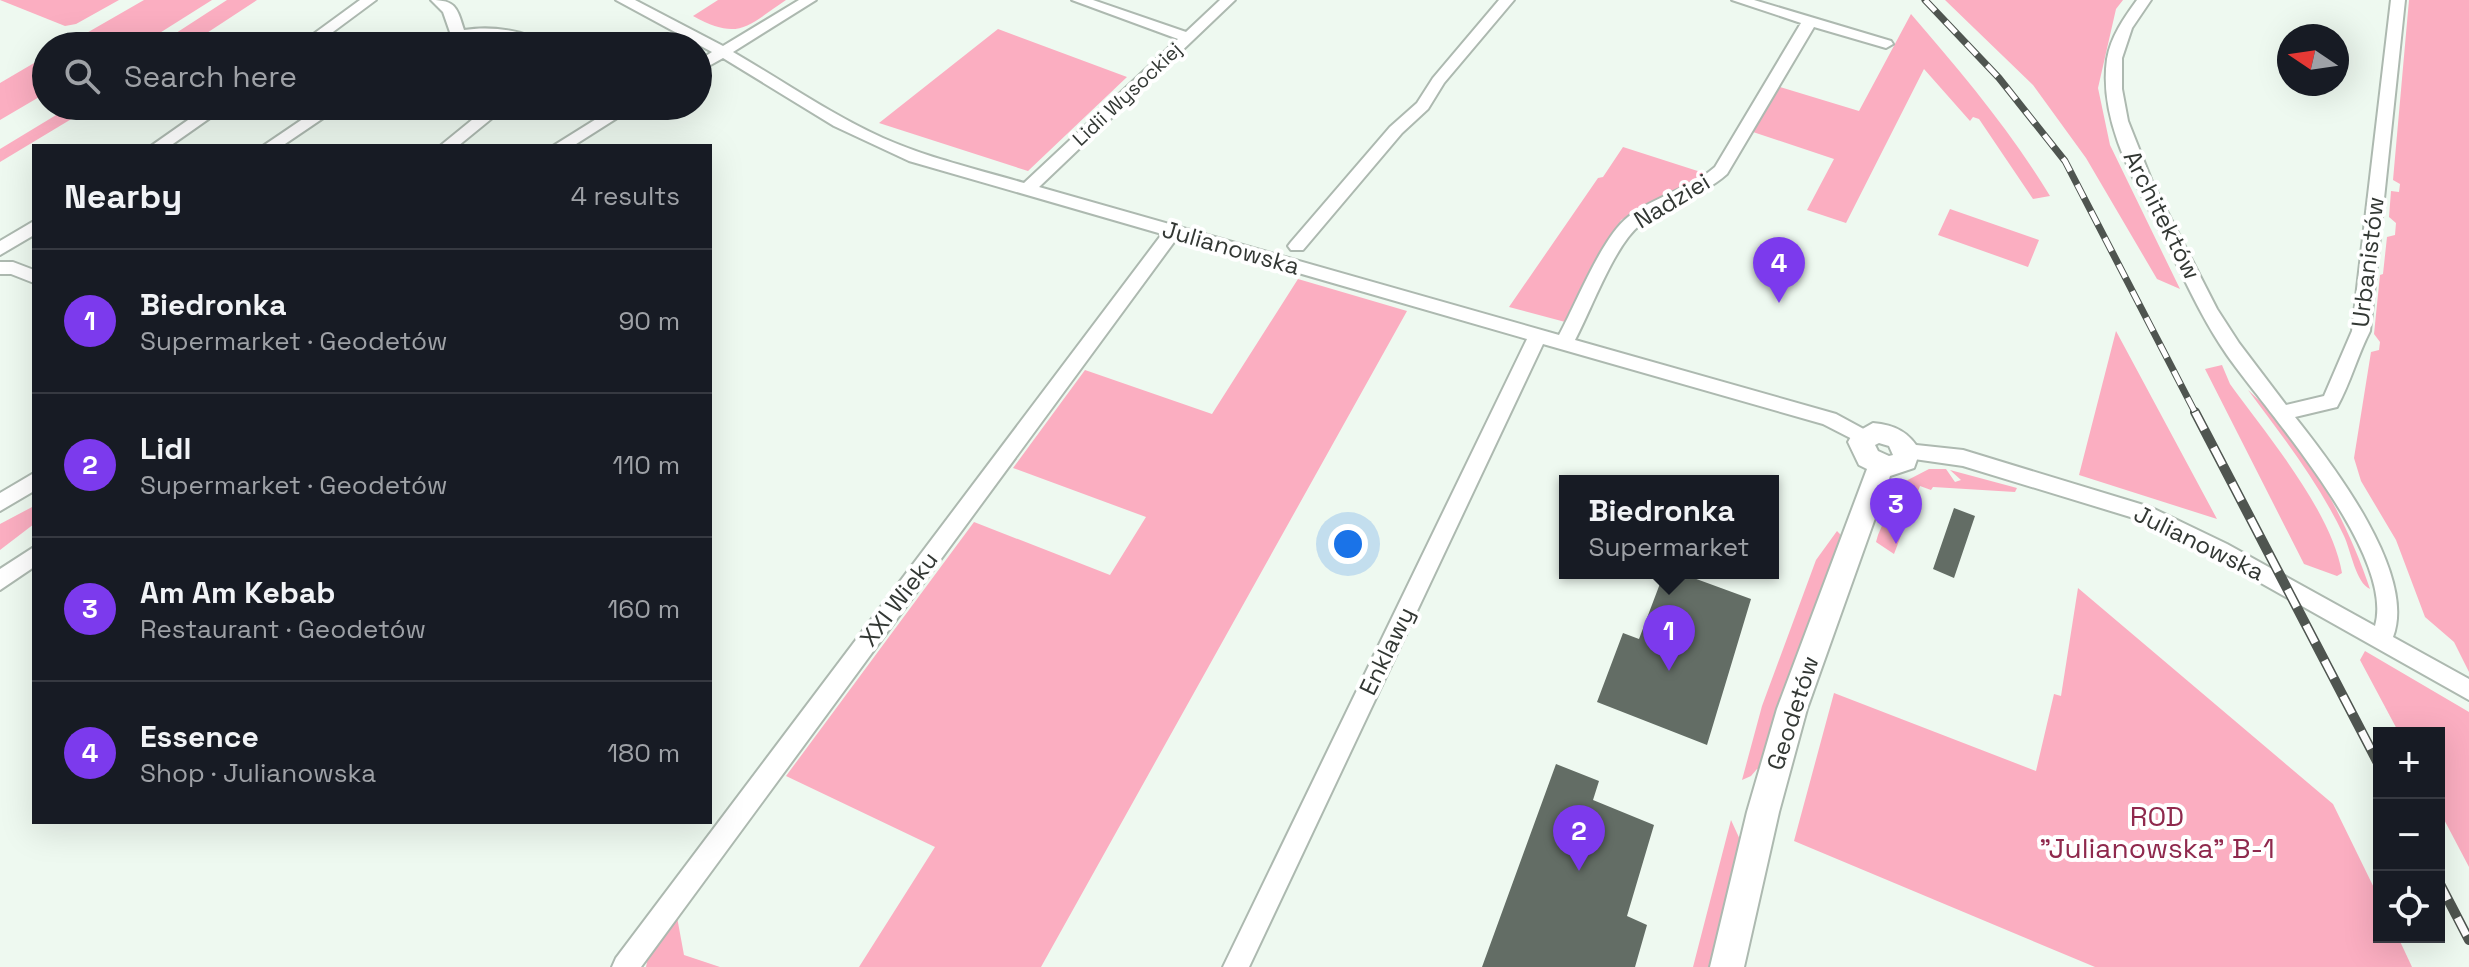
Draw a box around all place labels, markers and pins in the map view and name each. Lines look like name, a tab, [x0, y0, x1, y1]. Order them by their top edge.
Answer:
pin: 4	[1753, 237, 1805, 303]
pin: 3	[1870, 478, 1922, 544]
pin: 1	[1643, 605, 1695, 671]
pin: 2	[1553, 805, 1605, 871]

